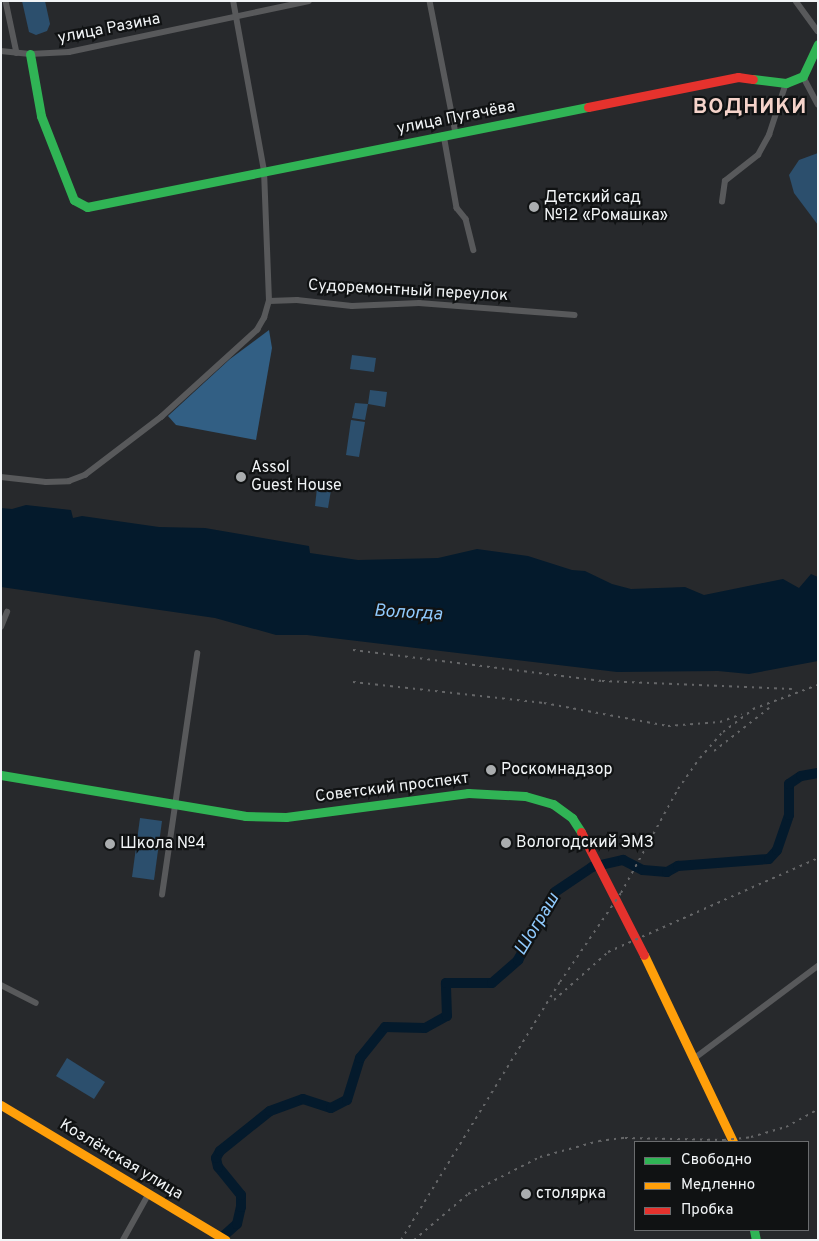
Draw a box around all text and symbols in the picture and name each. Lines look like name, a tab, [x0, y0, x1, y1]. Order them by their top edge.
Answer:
street label: улица Разина	[56, 10, 162, 48]
district label: ВОДНИКИ	[692, 95, 808, 121]
street label: улица Пугачёва	[395, 97, 517, 139]
place label: Детский сад №12 «Ромашка»	[544, 188, 668, 226]
marker: Детский сад №12 «Ромашка»	[528, 201, 540, 213]
street label: Судоремонтный переулок	[308, 276, 508, 306]
place label: Assol Guest House	[251, 458, 342, 496]
marker: Assol Guest House	[235, 471, 247, 483]
water label: Вологда	[373, 601, 443, 627]
place label: Роскомнадзор	[501, 760, 613, 780]
marker: Роскомнадзор	[485, 764, 497, 776]
street label: Советский проспект	[314, 769, 470, 807]
place label: Вологодский ЭМЗ	[516, 833, 654, 853]
place label: Школа №4	[120, 834, 205, 854]
marker: Вологодский ЭМЗ	[500, 837, 512, 849]
marker: Школа №4	[104, 838, 116, 850]
water label: Шограш	[511, 890, 565, 960]
street label: Козлёнская улица	[56, 1116, 186, 1204]
legend	[634, 1141, 809, 1231]
text: Свободно	[681, 1151, 752, 1170]
text: Медленно	[681, 1176, 755, 1195]
place label: столярка	[536, 1184, 606, 1204]
marker: столярка	[520, 1188, 532, 1200]
text: Пробка	[681, 1201, 733, 1220]

